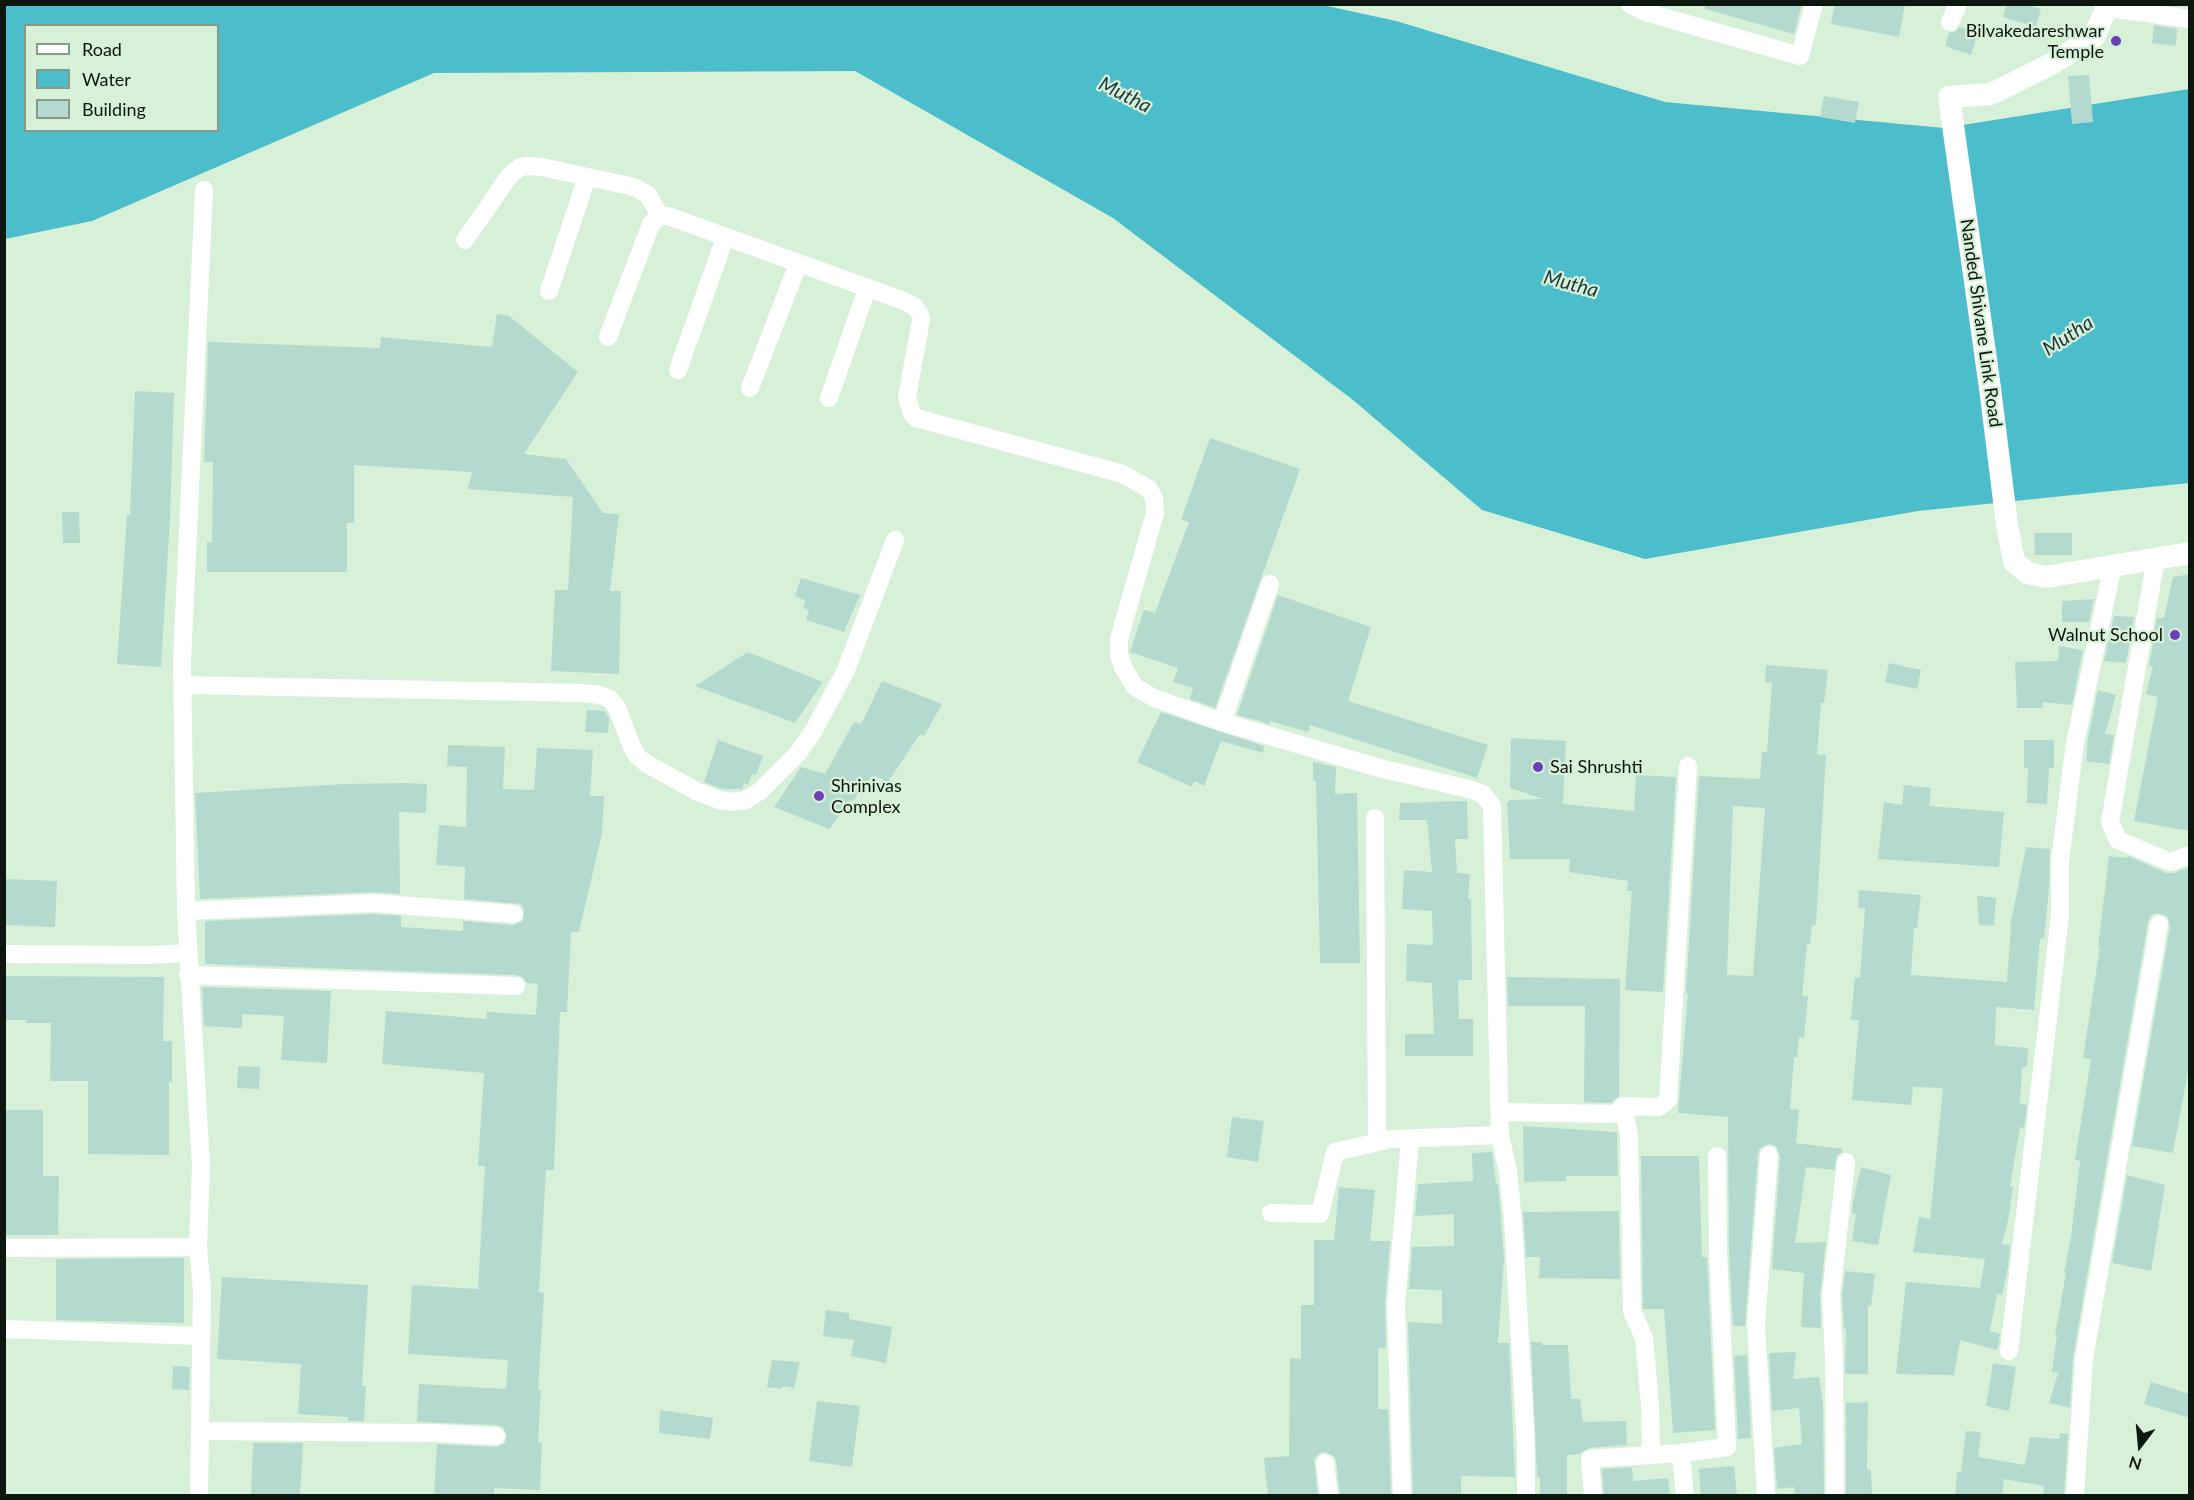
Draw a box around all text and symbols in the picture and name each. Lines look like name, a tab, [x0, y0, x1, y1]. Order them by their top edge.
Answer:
place label: Bilvakedareshwar Temple	[1966, 20, 2104, 63]
legend	[24, 24, 219, 132]
marker: Bilvakedareshwar Temple	[2109, 34, 2123, 48]
text: Road	[82, 38, 122, 60]
text: Water	[82, 68, 131, 90]
water label: Mutha	[1095, 72, 1155, 118]
text: Building	[82, 98, 146, 120]
street label: Nanded Shivane Link Road	[1956, 217, 2006, 429]
water label: Mutha	[1541, 265, 1601, 303]
water label: Mutha	[2038, 311, 2098, 361]
place label: Walnut School	[2048, 624, 2163, 646]
marker: Walnut School	[2168, 628, 2182, 642]
place label: Sai Shrushti	[1550, 756, 1643, 778]
marker: Sai Shrushti	[1531, 760, 1545, 774]
place label: Shrinivas Complex	[831, 775, 902, 818]
marker: Shrinivas Complex	[812, 789, 826, 803]
north arrow	[2110, 1416, 2170, 1476]
text: N	[2126, 1453, 2143, 1475]

